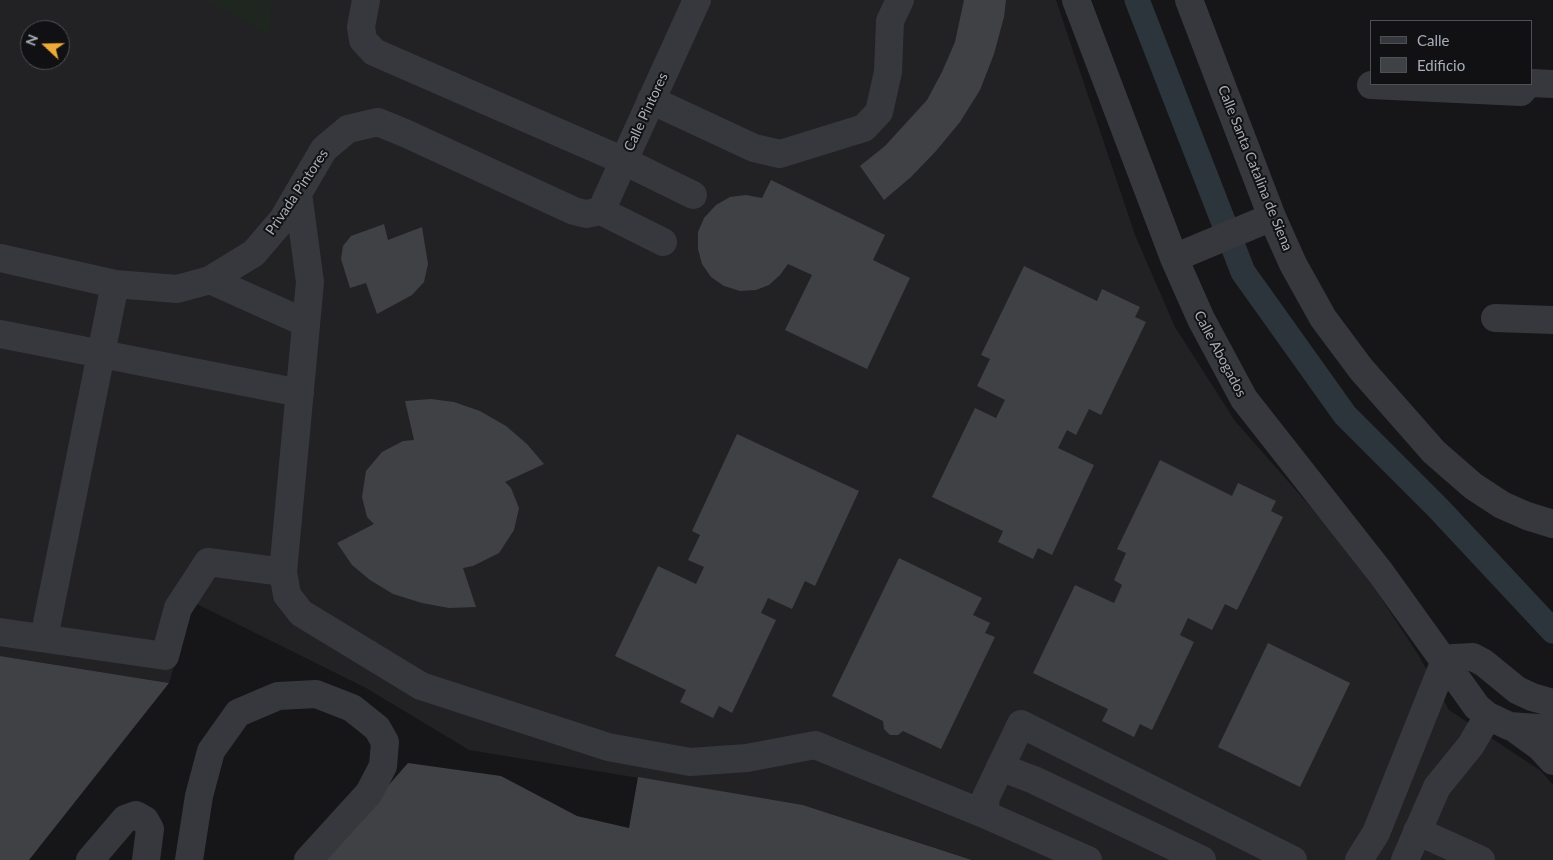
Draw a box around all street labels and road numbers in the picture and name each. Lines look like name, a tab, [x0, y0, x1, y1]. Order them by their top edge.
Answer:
street label: Calle Pintores	[621, 70, 671, 154]
street label: Calle Santa Catalina de Siena	[1214, 83, 1296, 253]
street label: Privada Pintores	[262, 146, 332, 238]
street label: Calle Abogados	[1190, 308, 1250, 400]

